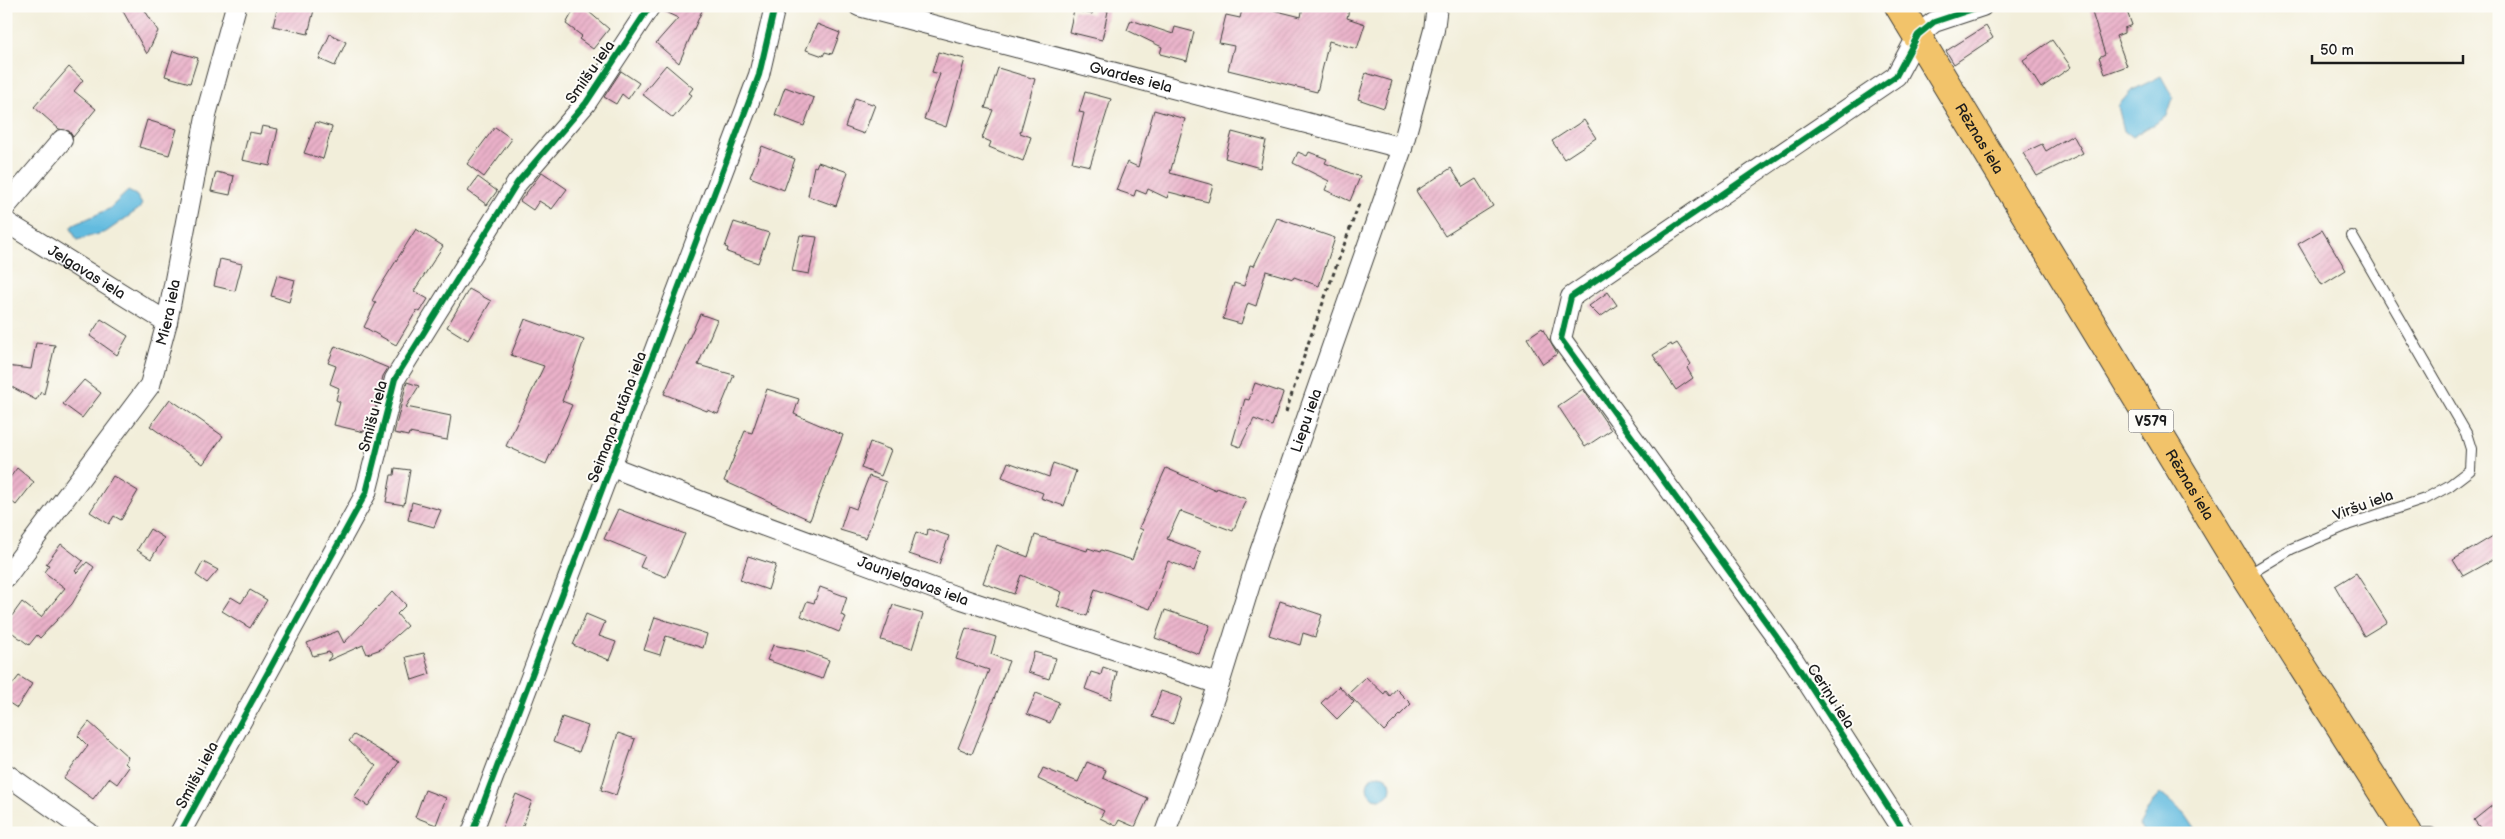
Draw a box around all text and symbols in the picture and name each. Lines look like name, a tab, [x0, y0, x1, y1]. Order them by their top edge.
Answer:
scale bar	[2312, 32, 2464, 64]
street label: Smilšu iela	[562, 37, 619, 108]
text: 50 m	[2320, 41, 2354, 60]
street label: Gvardes iela	[1087, 58, 1174, 98]
street label: Rēznas iela	[1950, 100, 2008, 178]
street label: Jelgavas iela	[44, 241, 129, 304]
street label: Miera iela	[152, 278, 185, 348]
street label: Seimaņa Putāna iela	[584, 349, 651, 485]
street label: Smilšu iela	[355, 378, 392, 454]
street label: Liepu iela	[1287, 386, 1327, 455]
road number: V579	[2128, 410, 2174, 432]
street label: Rēznas iela	[2160, 446, 2218, 524]
street label: Viršu iela	[2330, 486, 2396, 525]
street label: Jaunjelgavas iela	[855, 552, 971, 611]
street label: Ceriņu iela	[1803, 660, 1859, 732]
street label: Smilšu iela	[172, 738, 223, 812]

